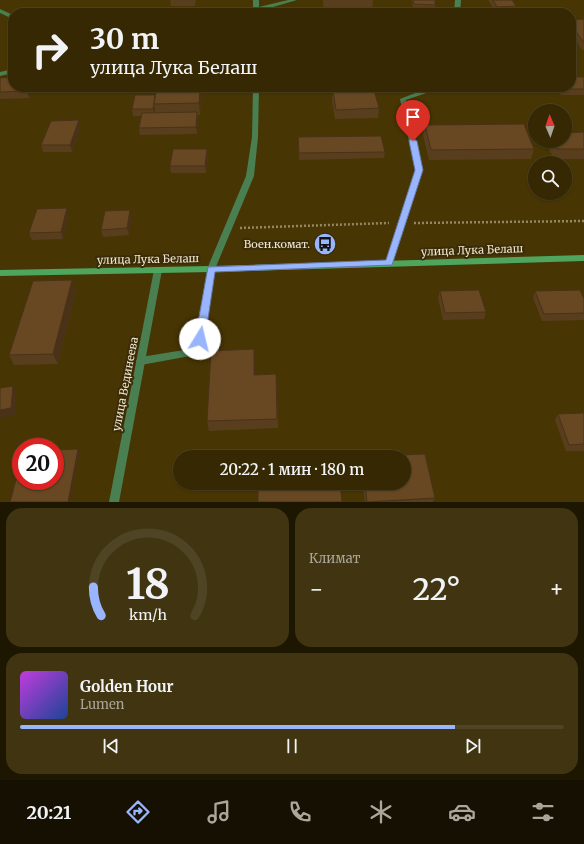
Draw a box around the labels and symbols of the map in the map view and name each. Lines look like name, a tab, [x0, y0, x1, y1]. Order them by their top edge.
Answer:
pin	[396, 100, 430, 141]
north arrow	[528, 104, 572, 148]
bus stop icon: Воен.комат.	[312, 231, 338, 257]
place label: Воен.комат.	[244, 237, 310, 251]
street label: улица Лука Белаш	[421, 241, 524, 259]
street label: улица Лука Белаш	[97, 251, 200, 267]
position arrow	[179, 318, 221, 360]
street label: улица Вединеева	[109, 336, 141, 432]
speed limit sign: 20	[12, 438, 64, 490]

